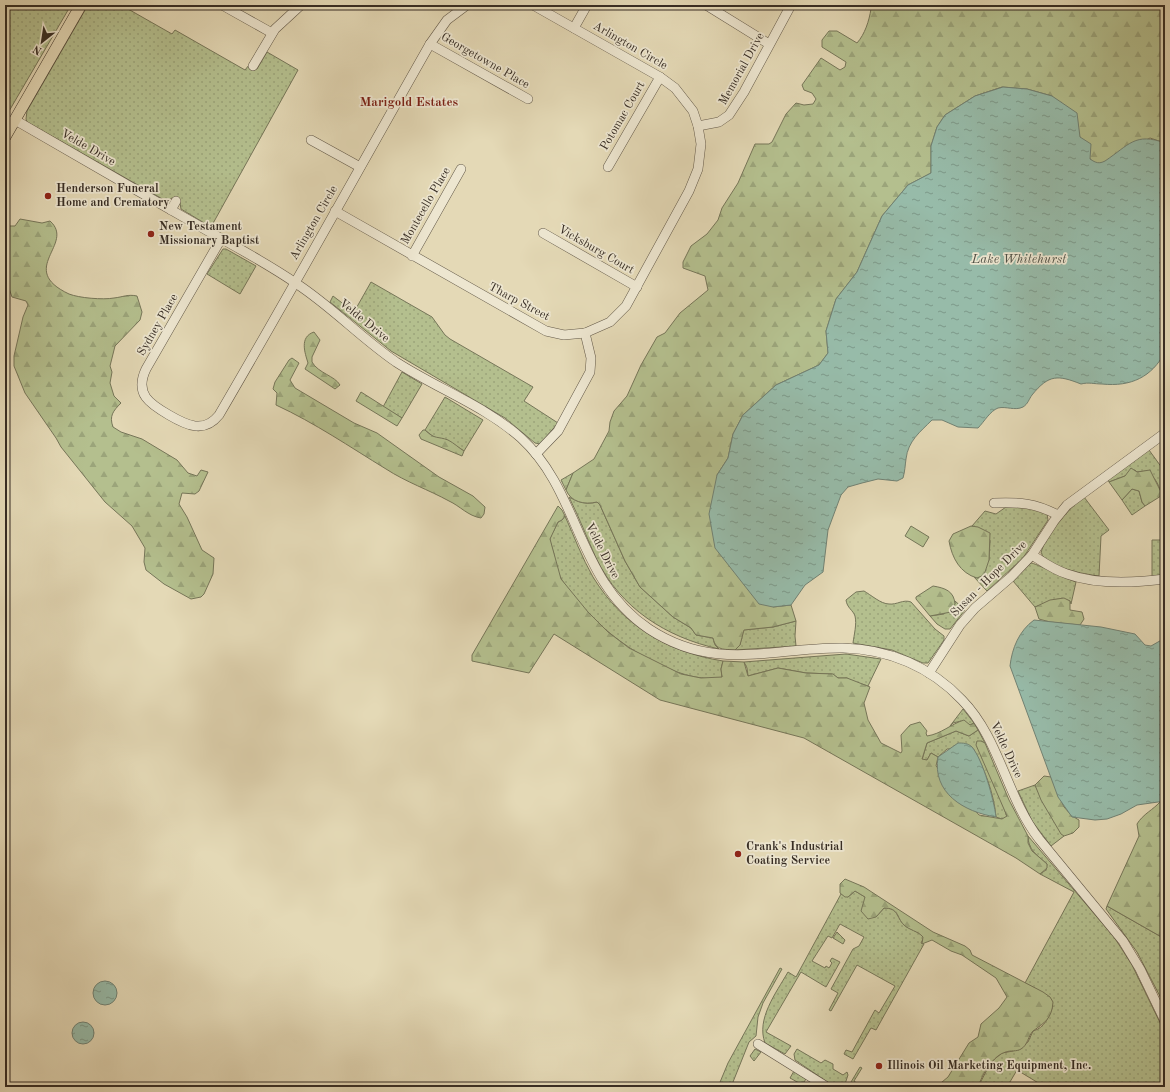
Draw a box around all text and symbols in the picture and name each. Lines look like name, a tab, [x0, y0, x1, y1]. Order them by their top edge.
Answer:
street label: Arlington Circle	[591, 20, 670, 72]
north arrow	[22, 22, 62, 62]
street label: Memorial Drive	[717, 30, 767, 107]
street label: Georgetowne Place	[439, 31, 532, 91]
text: N	[31, 42, 44, 56]
street label: Potomac Court	[598, 80, 648, 152]
district label: Marigold Estates	[360, 96, 459, 109]
street label: Velde Drive	[59, 128, 118, 169]
street label: Montecello Place	[399, 165, 453, 247]
place label: Henderson Funeral Home and Crematory	[56, 183, 170, 209]
street label: Arlington Circle	[288, 183, 340, 262]
marker: Henderson Funeral Home and Crematory	[43, 191, 53, 201]
place label: New Testament Missionary Baptist	[159, 221, 260, 247]
street label: Vicksburg Court	[556, 223, 636, 277]
marker: New Testament Missionary Baptist	[146, 229, 156, 239]
water label: Lake Whitehurst	[971, 253, 1067, 266]
street label: Tharp Street	[486, 281, 552, 323]
street label: Sydney Place	[135, 292, 181, 358]
street label: Velde Drive	[337, 297, 392, 345]
street label: Velde Drive	[583, 521, 621, 581]
street label: Susan - Hope Drive	[949, 538, 1030, 619]
street label: Velde Drive	[988, 720, 1024, 781]
place label: Crank's Industrial Coating Service	[746, 841, 843, 867]
marker: Crank's Industrial Coating Service	[733, 849, 743, 859]
place label: Illinois Oil Marketing Equipment, Inc.	[887, 1060, 1091, 1072]
marker: Illinois Oil Marketing Equipment, Inc.	[874, 1061, 884, 1071]

